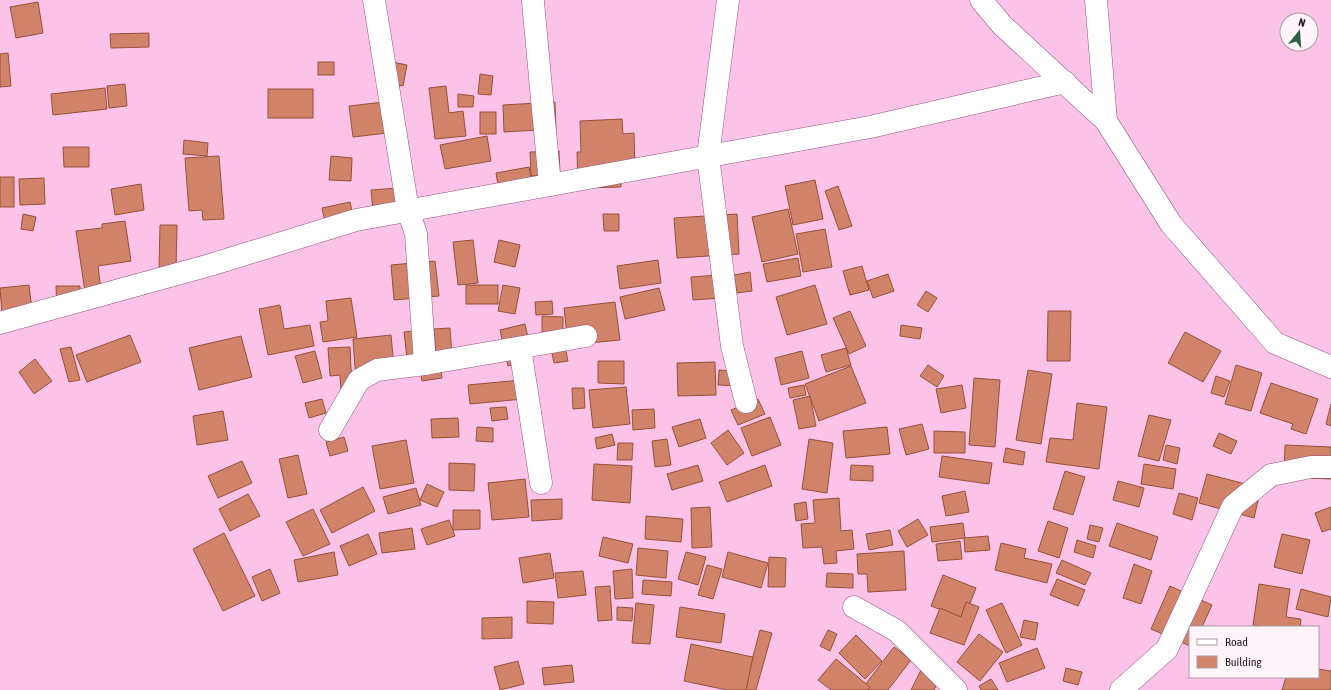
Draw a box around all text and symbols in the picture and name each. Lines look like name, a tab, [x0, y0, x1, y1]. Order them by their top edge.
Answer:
north arrow	[1279, 12, 1319, 52]
text: N	[1297, 16, 1307, 29]
legend	[1189, 626, 1319, 678]
text: Road	[1225, 635, 1248, 649]
text: Building	[1225, 655, 1263, 669]

